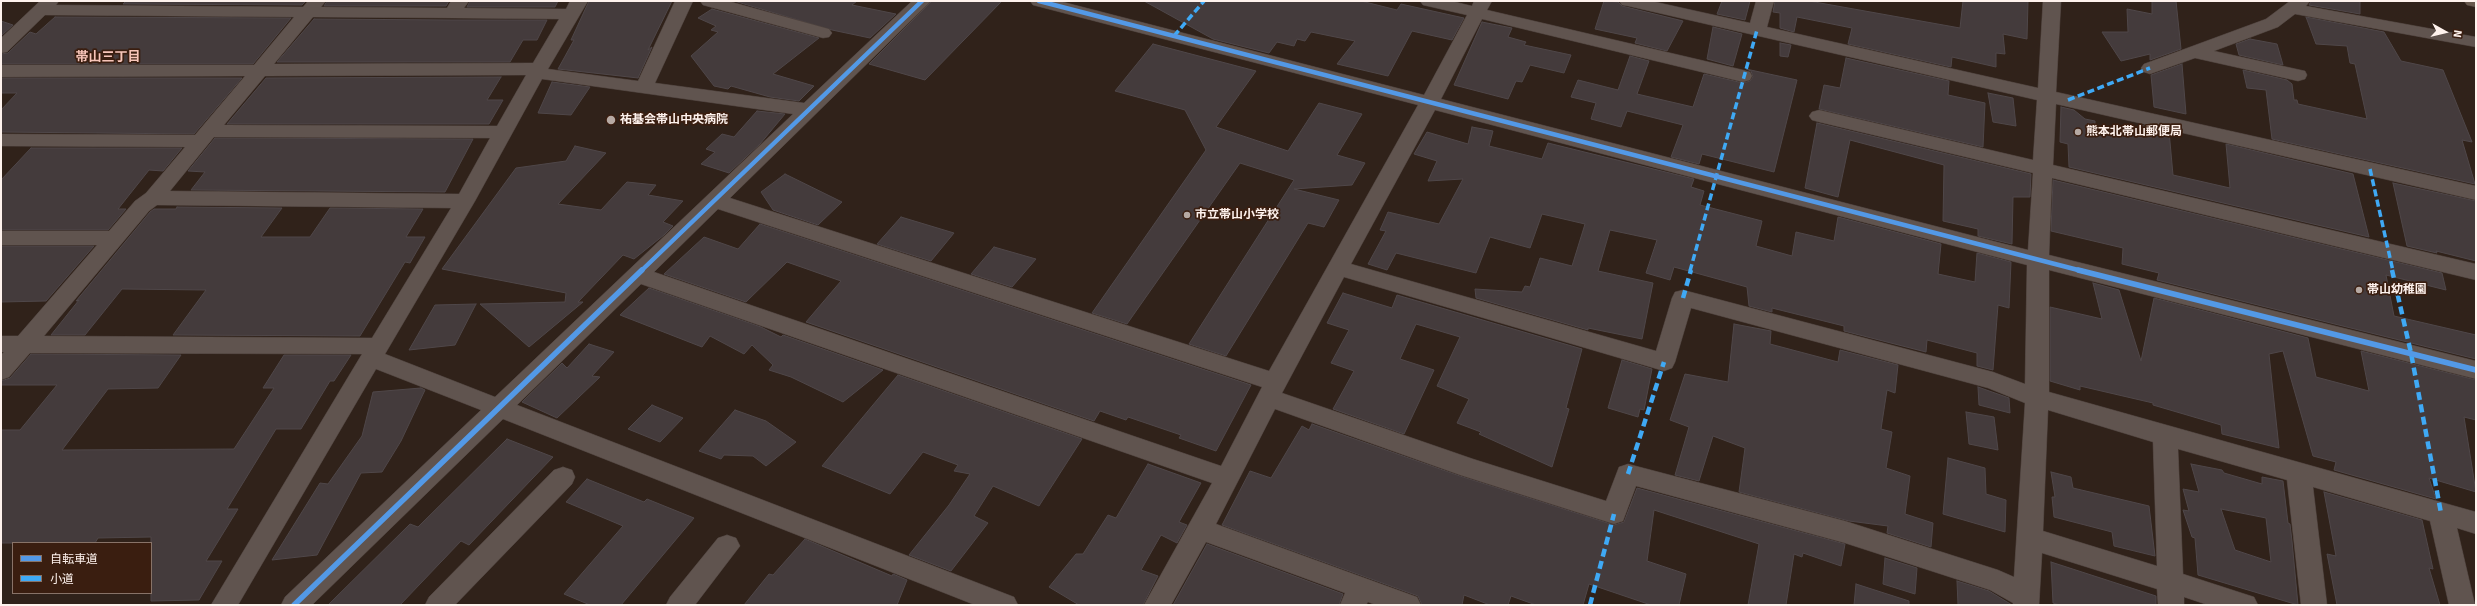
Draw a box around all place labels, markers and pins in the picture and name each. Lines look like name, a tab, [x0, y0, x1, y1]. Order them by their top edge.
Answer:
place label: 祐基会帯山中央病院	[620, 113, 728, 127]
marker: 祐基会帯山中央病院	[605, 114, 617, 126]
place label: 熊本北帯山郵便局	[2086, 125, 2182, 139]
marker: 熊本北帯山郵便局	[2073, 127, 2083, 137]
place label: 市立帯山小学校	[1195, 208, 1279, 222]
marker: 市立帯山小学校	[1182, 210, 1192, 220]
place label: 帯山幼稚園	[2367, 283, 2427, 297]
marker: 帯山幼稚園	[2354, 285, 2364, 295]

